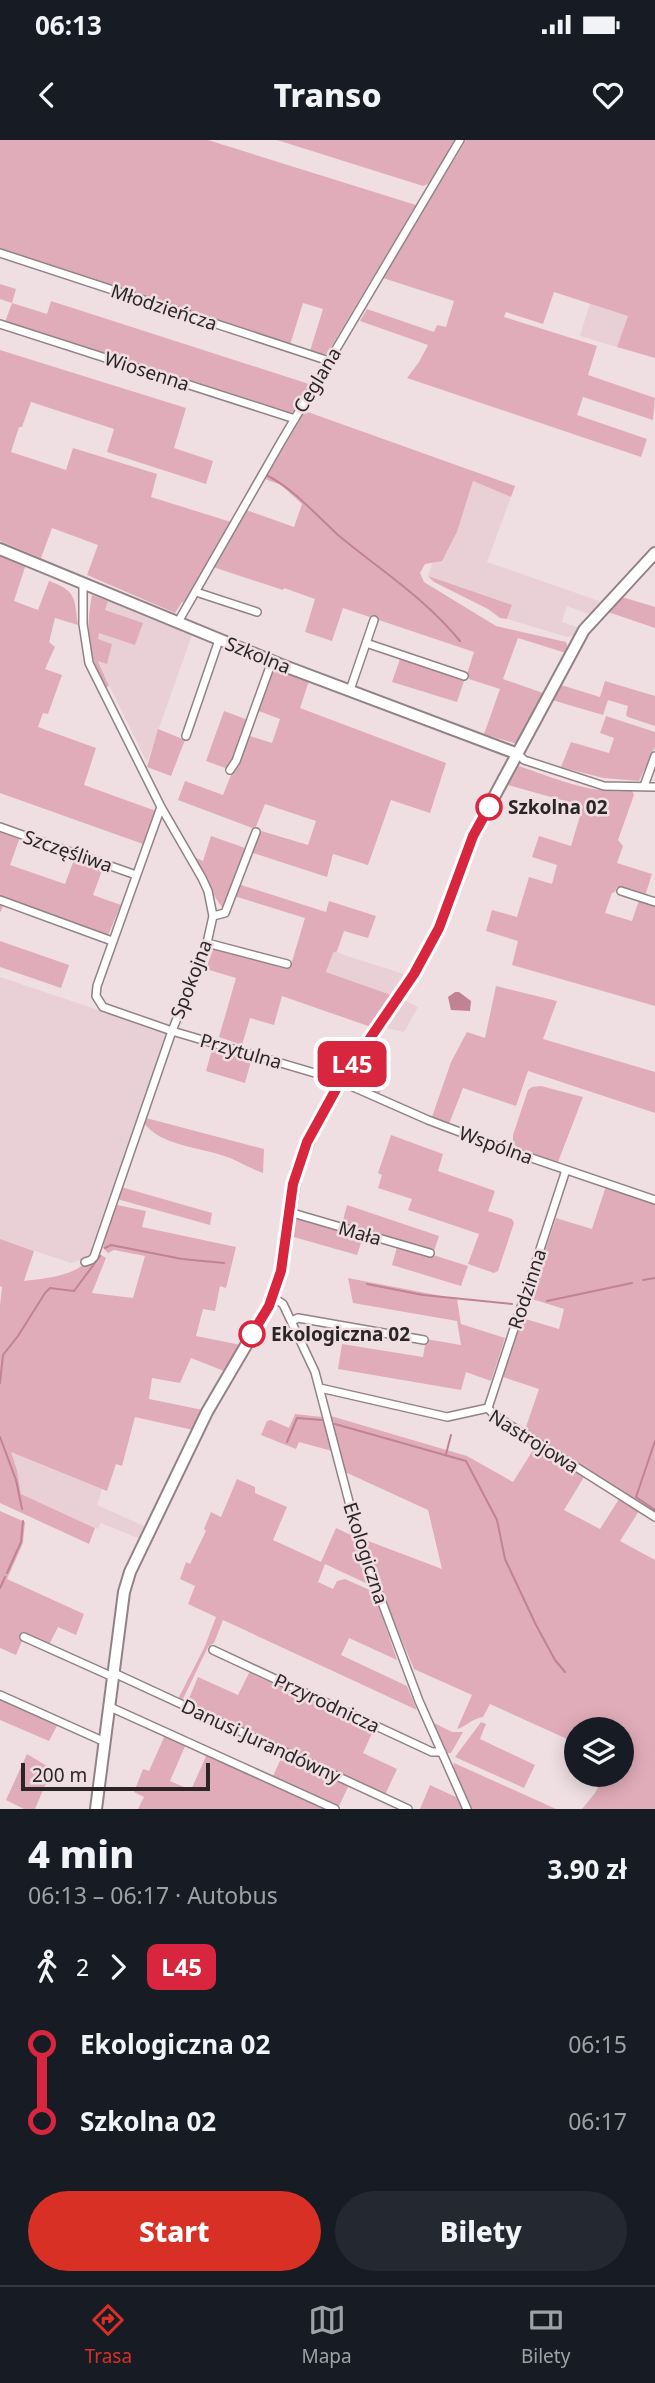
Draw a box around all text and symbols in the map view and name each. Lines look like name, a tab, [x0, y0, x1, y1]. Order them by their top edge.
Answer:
text: 06:13	[35, 7, 102, 43]
text: Transo	[273, 73, 382, 116]
icon: back	[28, 76, 66, 114]
icon: heart	[589, 76, 627, 114]
street label: Młodzieńcza	[108, 278, 220, 336]
street label: Ceglana	[287, 342, 347, 418]
street label: Wiosenna	[101, 345, 193, 397]
street label: Szkolna	[221, 630, 295, 680]
marker: Szkolna 02	[476, 794, 502, 820]
place label: Szkolna 02	[508, 794, 608, 820]
street label: Szczęśliwa	[20, 824, 116, 878]
street label: Spokojna	[164, 936, 218, 1022]
street label: Przytulna	[197, 1027, 285, 1075]
line badge: L45	[312, 1041, 392, 1087]
text: L45	[332, 1047, 372, 1080]
street label: Wspólna	[455, 1120, 537, 1170]
street label: Mała	[336, 1215, 384, 1251]
street label: Rodzinna	[502, 1246, 552, 1332]
marker: Ekologiczna 02	[239, 1321, 265, 1347]
place label: Ekologiczna 02	[271, 1321, 410, 1347]
street label: Nastrojowa	[484, 1403, 584, 1479]
street label: Ekologiczna	[337, 1499, 395, 1607]
street label: Przyrodnicza	[270, 1667, 384, 1739]
street label: Danusi Jurandówny	[177, 1693, 345, 1789]
map controls	[564, 1717, 634, 1787]
button: layers	[564, 1717, 634, 1787]
scale bar	[21, 1760, 210, 1792]
text: 200 m	[32, 1762, 87, 1788]
text: 4 min	[28, 1827, 134, 1879]
text: 3.90 zł	[548, 1851, 627, 1887]
text: 06:13 – 06:17 · Autobus	[28, 1879, 278, 1911]
icon: walk	[28, 1948, 66, 1986]
icon: forward	[99, 1948, 137, 1986]
text: L45	[161, 1950, 202, 1983]
text: 2	[76, 1951, 89, 1983]
text: Ekologiczna 02	[80, 2026, 270, 2062]
text: 06:15	[568, 2028, 627, 2060]
text: Szkolna 02	[80, 2103, 216, 2139]
text: 06:17	[568, 2105, 627, 2137]
button: Start	[28, 2191, 321, 2271]
button: Bilety	[335, 2191, 627, 2271]
tab: Trasa	[85, 2301, 132, 2369]
tab: Mapa	[301, 2301, 352, 2369]
tab: Bilety	[521, 2301, 570, 2369]

